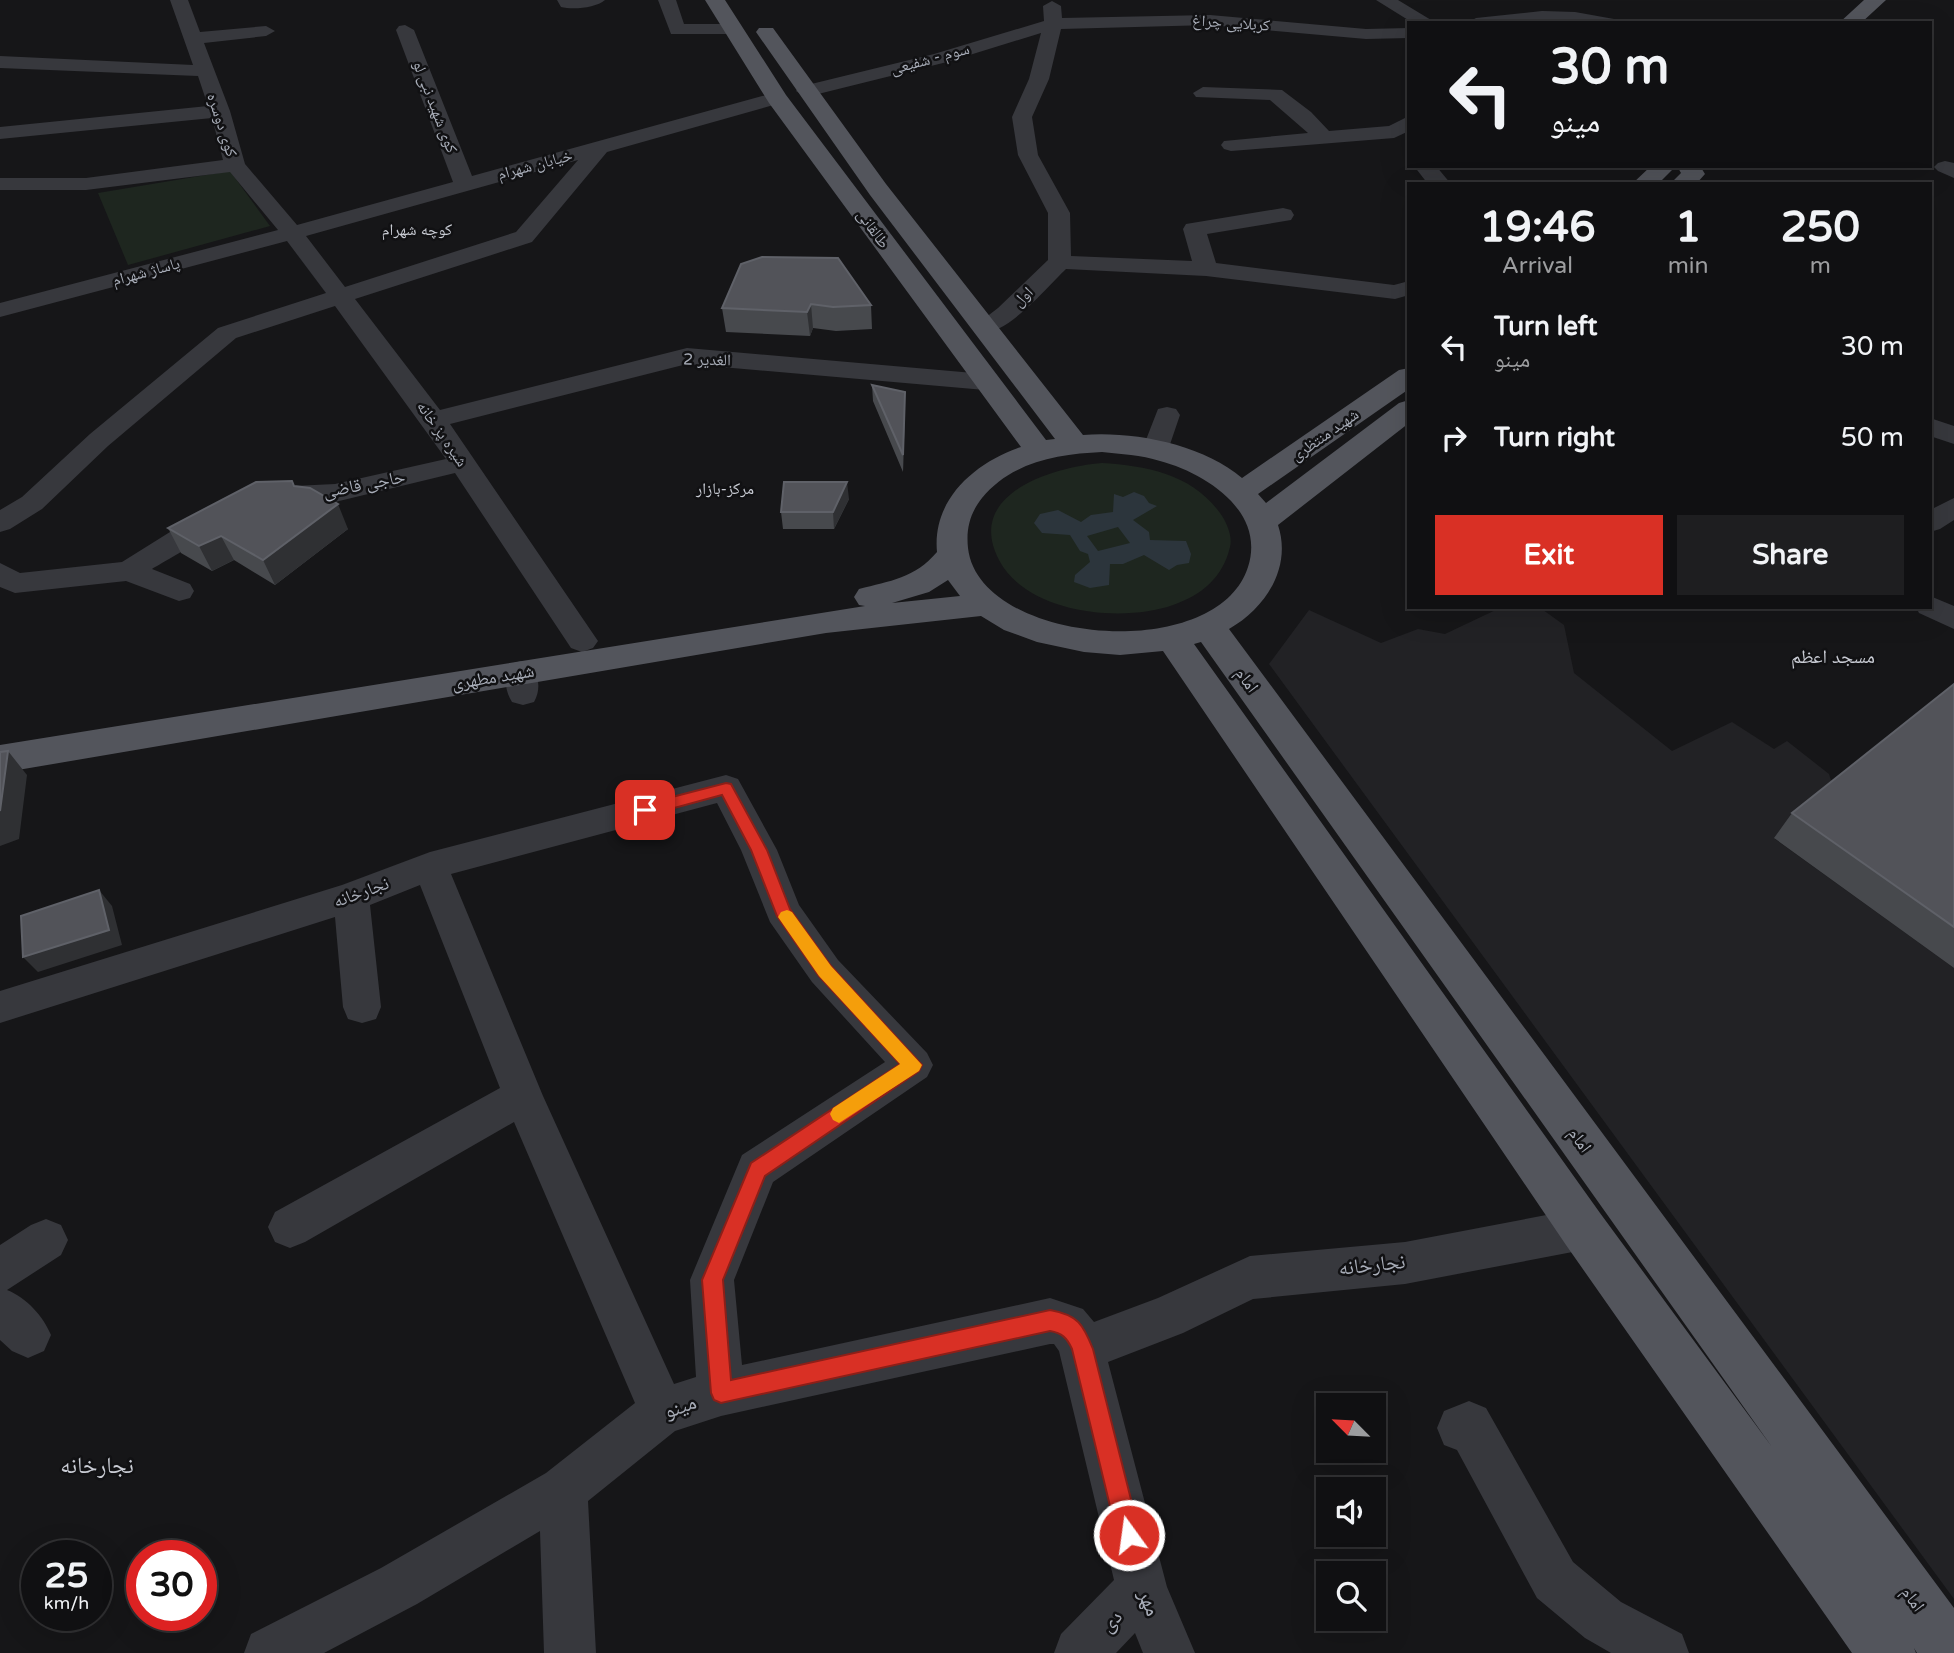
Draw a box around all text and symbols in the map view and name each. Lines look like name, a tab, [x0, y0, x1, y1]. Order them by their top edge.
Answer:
street label: کربلایی چراغ	[1191, 10, 1271, 36]
text: 30 m	[1550, 38, 1669, 97]
street label: سوم - شفیعی	[888, 39, 972, 79]
icon: left	[1435, 49, 1526, 140]
street label: کوی شهید نبی لو	[408, 58, 462, 156]
street label: کوی دوسره	[202, 91, 242, 160]
text: مینو	[1550, 103, 1600, 141]
street label: خیابان شهرام	[495, 145, 575, 185]
text: 19:46	[1479, 202, 1596, 253]
text: 1	[1675, 202, 1701, 253]
text: 250	[1781, 202, 1860, 253]
street label: طالقانی	[852, 205, 894, 253]
district label: کوچه شهرام	[382, 220, 453, 240]
text: Arrival	[1502, 252, 1573, 280]
text: min	[1668, 252, 1709, 280]
text: m	[1810, 252, 1831, 280]
street label: پاساژ شهرام	[110, 253, 182, 291]
street label: اول	[1009, 283, 1037, 311]
text: Turn left	[1494, 311, 1597, 342]
icon: left	[1435, 328, 1473, 366]
text: 30 m	[1841, 331, 1904, 362]
text: مینو	[1494, 346, 1530, 374]
street label: 2 الغدیر	[683, 350, 731, 370]
street label: شیره پز خانه	[412, 397, 472, 471]
street label: شهید منتظری	[1287, 404, 1363, 466]
icon: right	[1435, 419, 1473, 457]
text: Turn right	[1494, 422, 1615, 453]
text: 50 m	[1841, 422, 1904, 453]
street label: حاجی قاضی	[321, 465, 407, 503]
district label: مرکز-بازار	[695, 479, 754, 499]
button: Exit	[1435, 515, 1663, 595]
button: Share	[1677, 515, 1904, 595]
district label: مسجد اعظم	[1791, 646, 1875, 669]
street label: شهید مطهری	[450, 660, 536, 694]
street label: امام	[1230, 663, 1263, 698]
pin	[615, 780, 675, 840]
icon: arrive	[626, 791, 664, 829]
street label: نجارخانه	[330, 872, 392, 912]
street label: امام	[1563, 1123, 1596, 1158]
street label: نجارخانه	[1337, 1249, 1407, 1281]
street label: مینو	[660, 1390, 700, 1424]
north arrow	[1316, 1393, 1386, 1463]
map controls	[1316, 1393, 1386, 1631]
district label: نجارخانه	[60, 1452, 134, 1480]
button: sound	[1316, 1477, 1386, 1547]
position arrow	[1092, 1498, 1166, 1572]
speed limit sign: 30	[126, 1540, 217, 1631]
text: 25	[45, 1555, 88, 1597]
button: search	[1316, 1561, 1386, 1631]
street label: امام	[1896, 1582, 1929, 1617]
street label: مهر	[1132, 1585, 1165, 1620]
text: km/h	[44, 1592, 89, 1614]
street label: دی	[1094, 1605, 1128, 1637]

